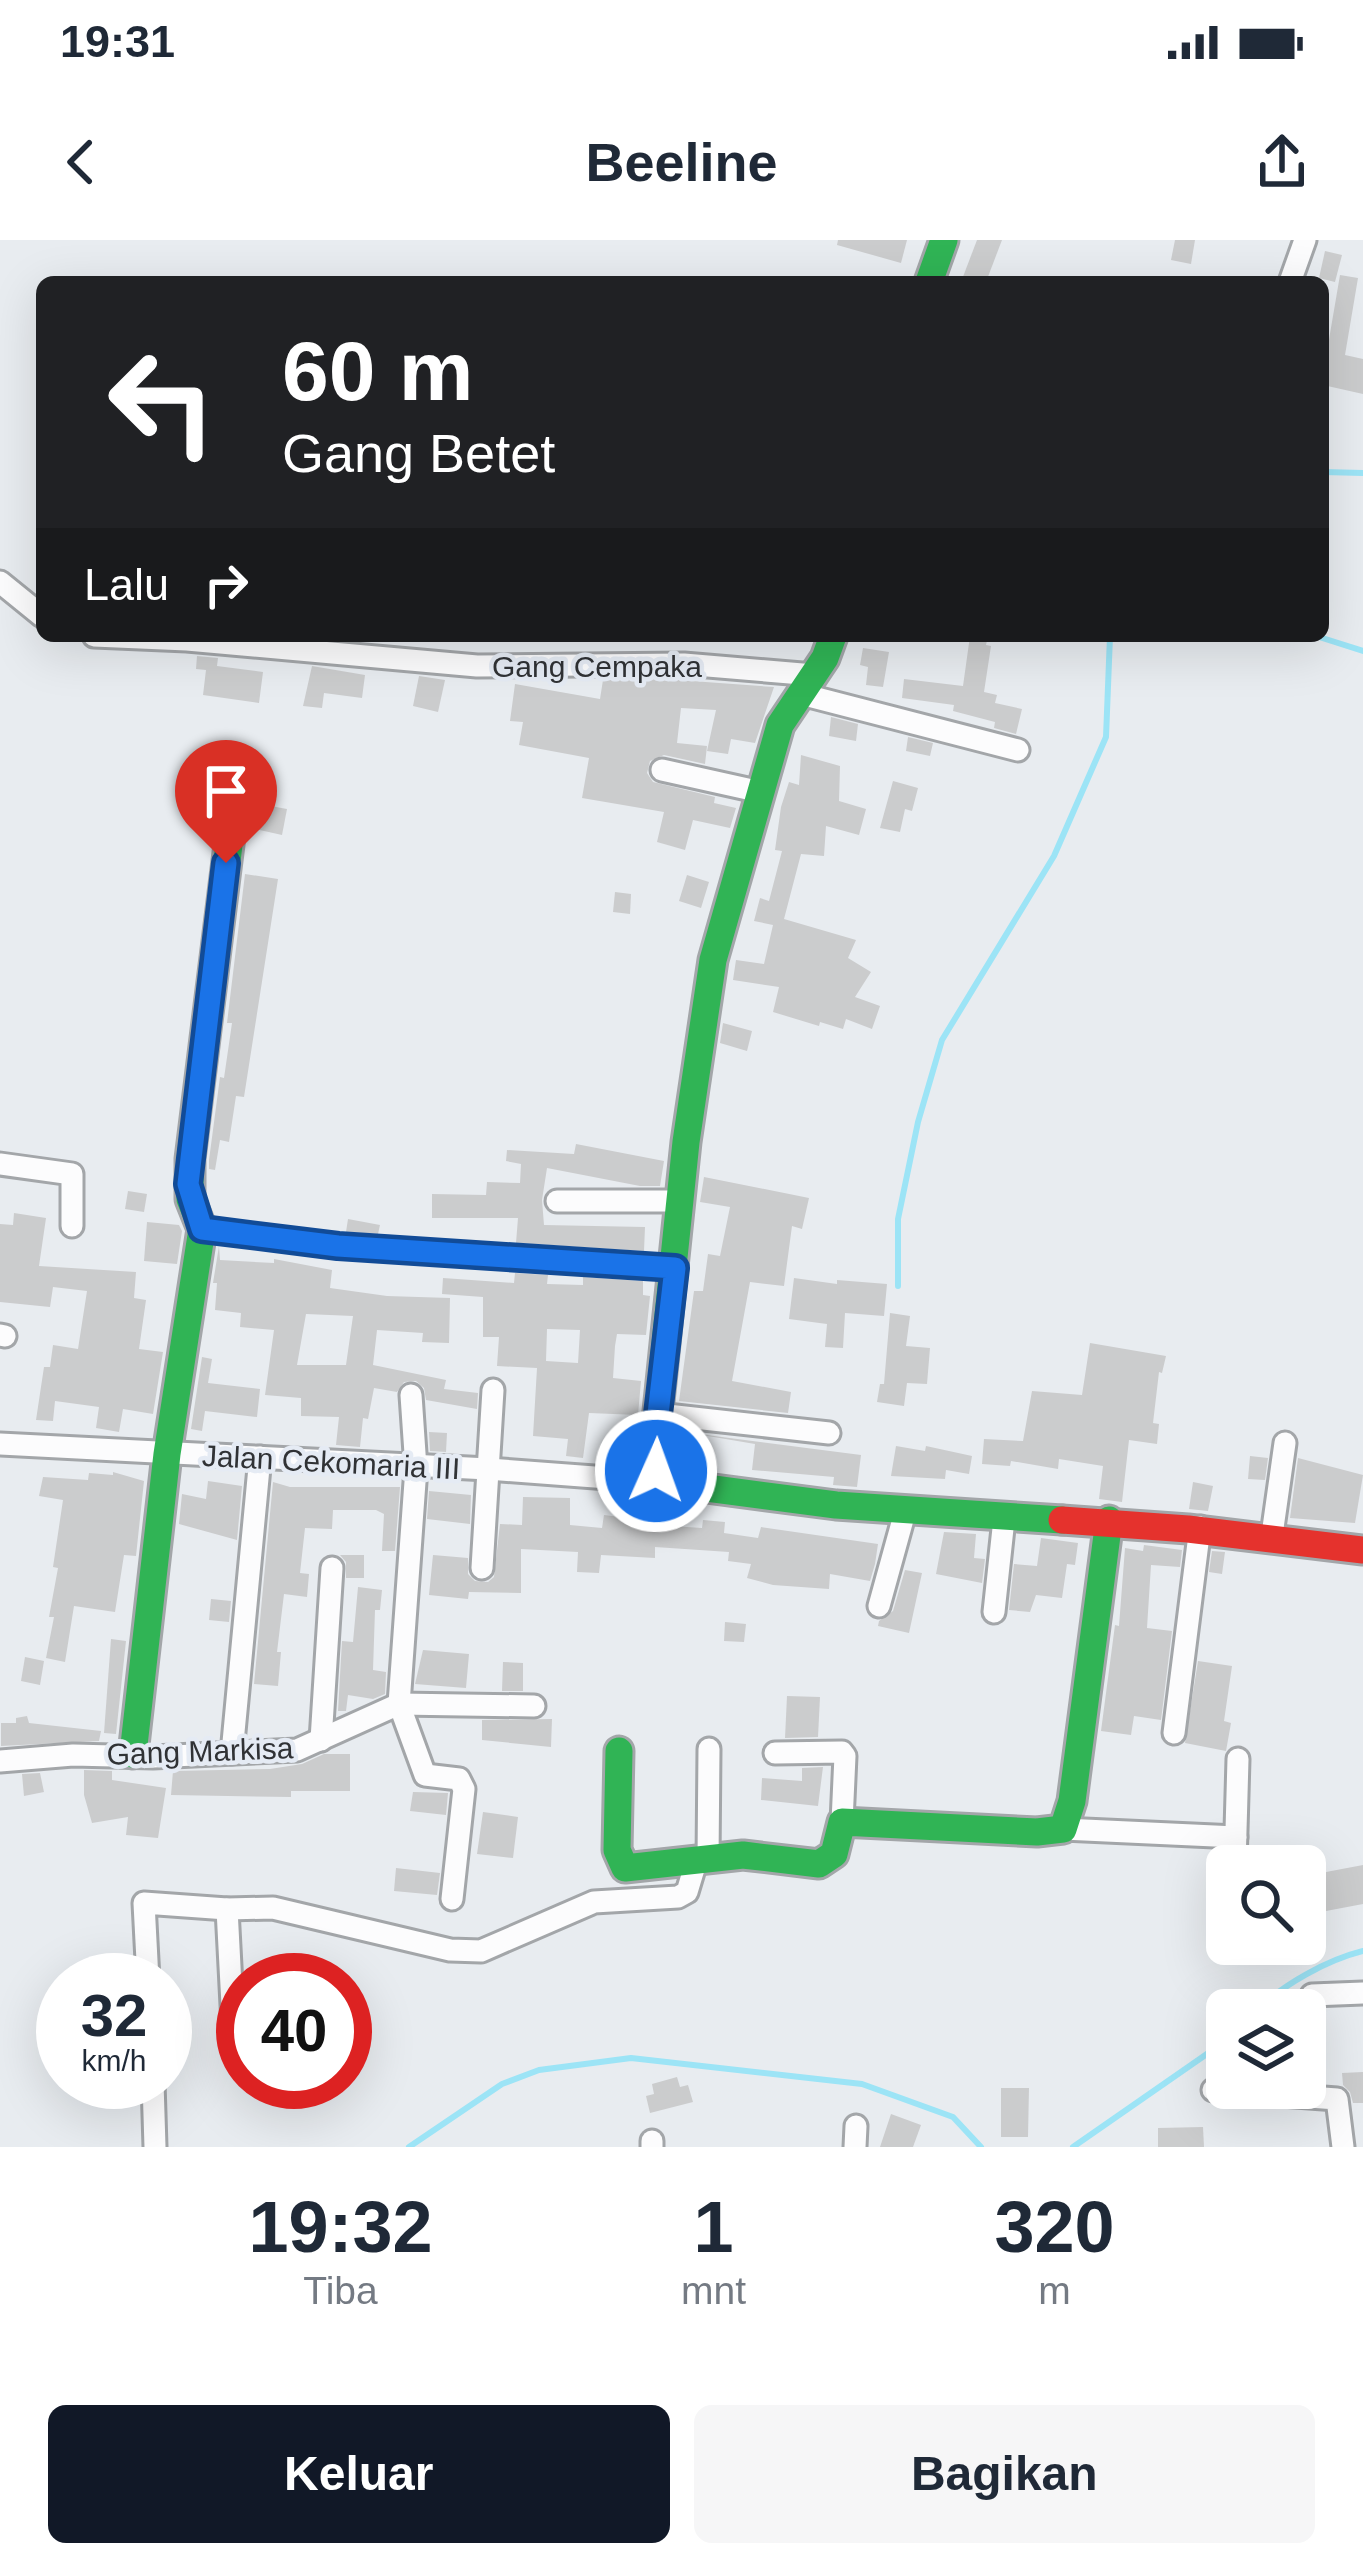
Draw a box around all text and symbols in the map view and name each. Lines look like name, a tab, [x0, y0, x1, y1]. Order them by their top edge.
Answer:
text: 19:31	[60, 16, 175, 67]
icon: back	[48, 129, 114, 195]
icon: share	[1249, 129, 1315, 195]
text: Beeline	[585, 132, 778, 192]
icon: left	[84, 324, 240, 480]
text: 60 m	[282, 324, 473, 418]
text: Gang Betet	[282, 423, 555, 483]
icon: right	[193, 552, 259, 618]
text: Lalu	[84, 559, 169, 610]
street label: Gang Cempaka	[492, 650, 702, 683]
pin	[175, 740, 277, 863]
icon: arrive	[193, 758, 259, 824]
position arrow	[593, 1408, 719, 1534]
street label: Jalan Cekomaria III	[201, 1439, 461, 1485]
street label: Gang Markisa	[106, 1731, 294, 1771]
map controls	[1206, 1845, 1326, 2109]
button: search	[1206, 1845, 1326, 1965]
speed limit sign: 40	[216, 1953, 372, 2109]
text: 32	[81, 1982, 147, 2049]
button: layers	[1206, 1989, 1326, 2109]
text: km/h	[81, 2044, 147, 2077]
text: 19:32	[248, 2187, 433, 2267]
text: 1	[693, 2187, 734, 2267]
text: 320	[994, 2187, 1115, 2267]
text: Tiba	[303, 2269, 378, 2312]
text: mnt	[681, 2269, 746, 2312]
text: m	[1038, 2269, 1071, 2312]
button: Keluar	[48, 2405, 670, 2543]
button: Bagikan	[694, 2405, 1315, 2543]

